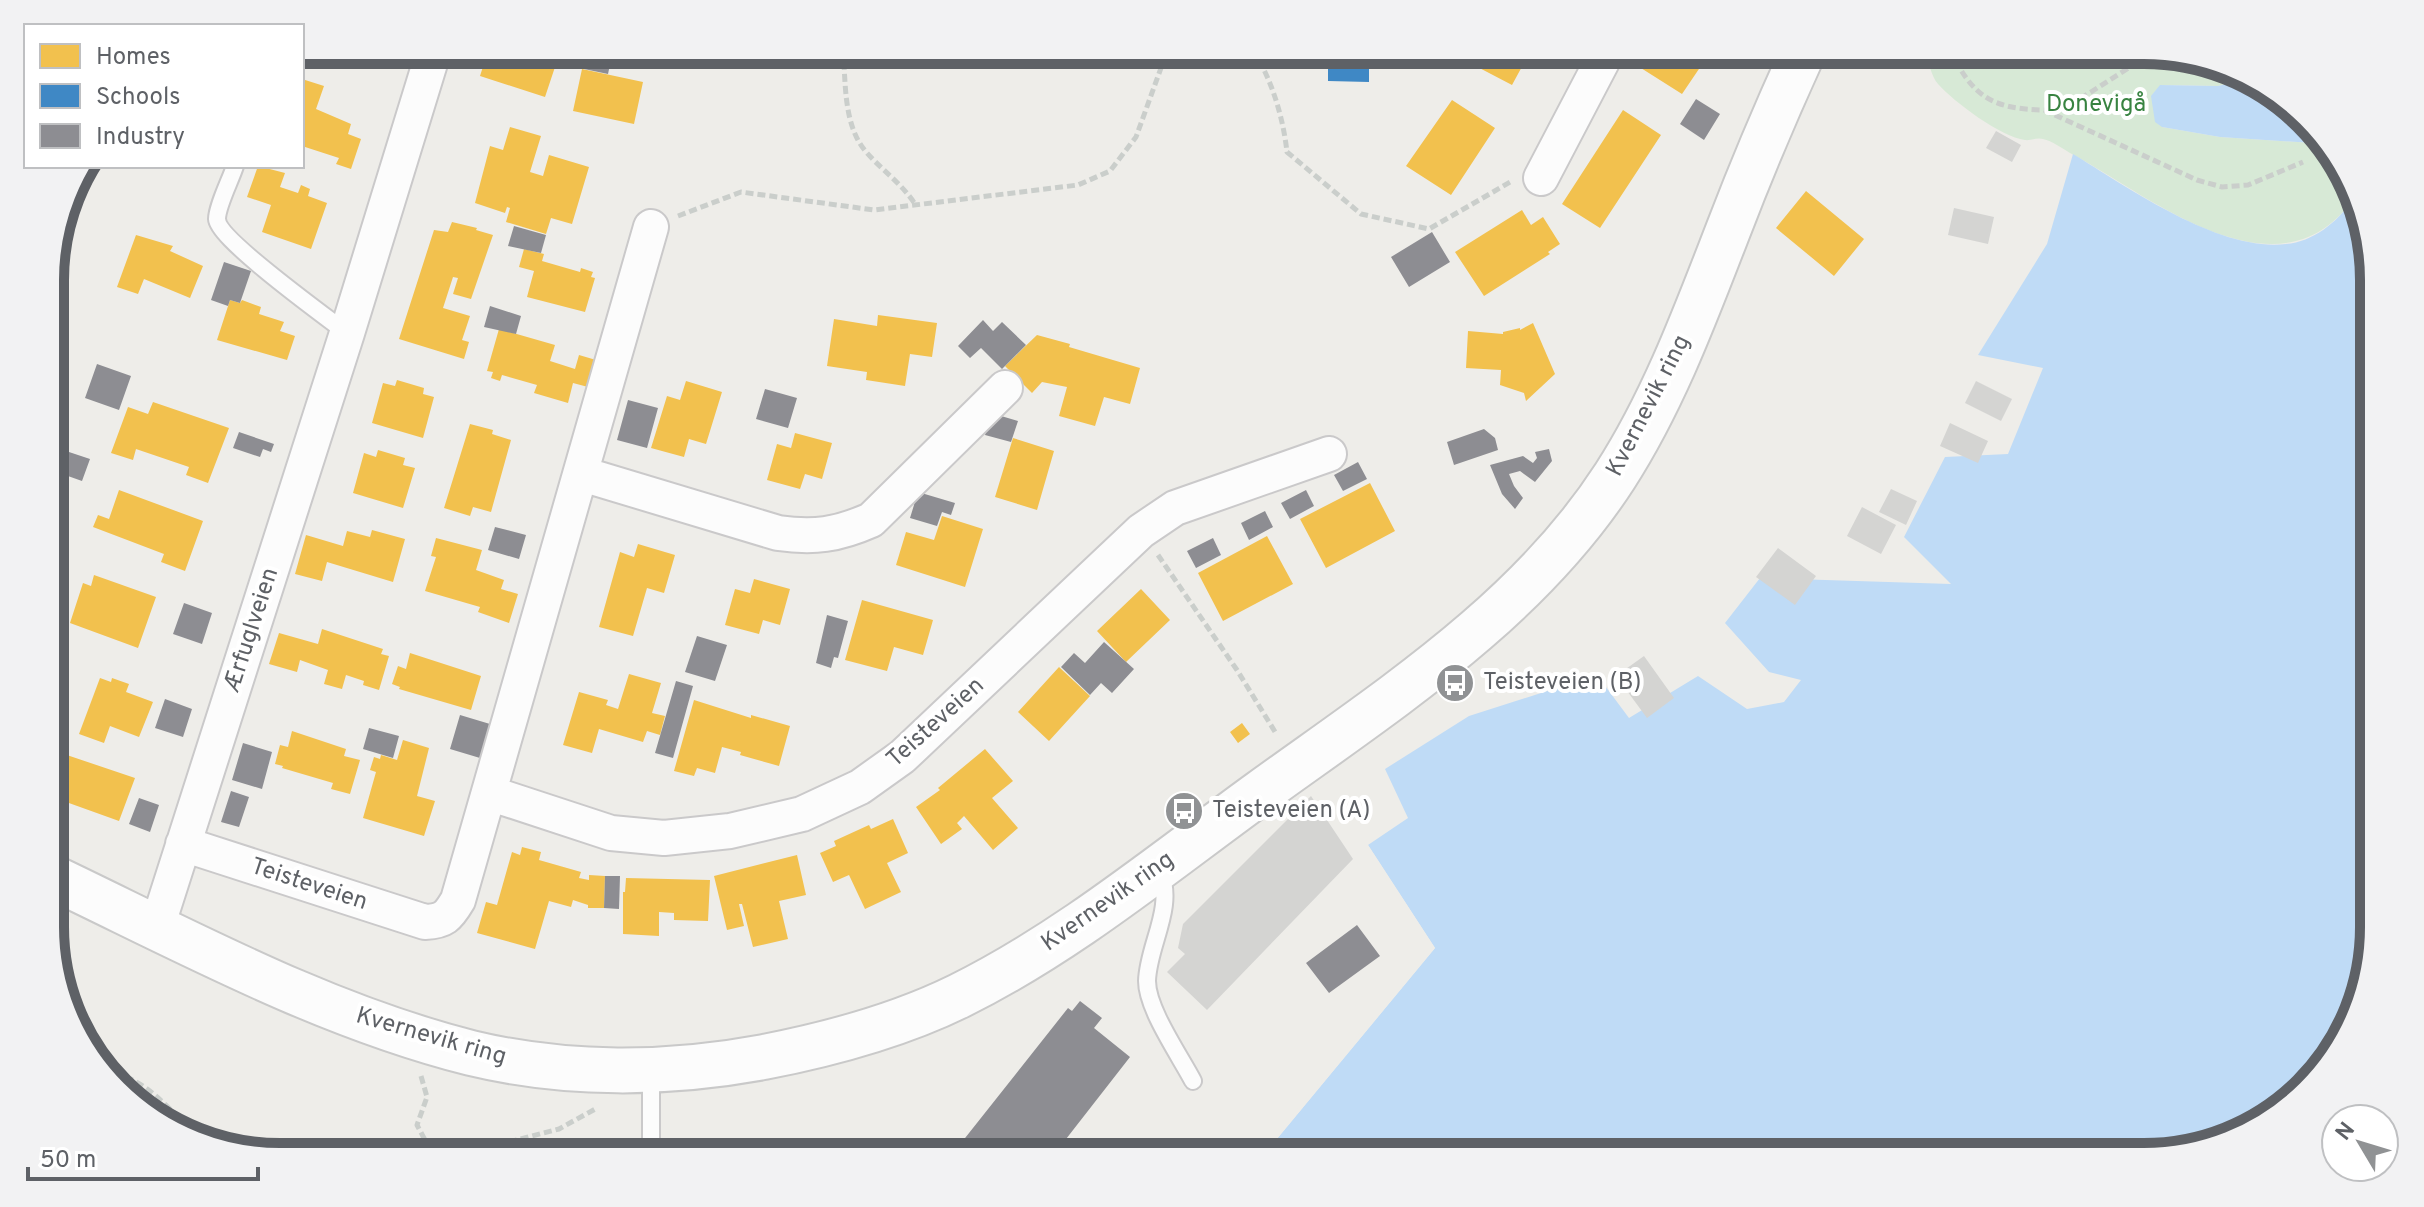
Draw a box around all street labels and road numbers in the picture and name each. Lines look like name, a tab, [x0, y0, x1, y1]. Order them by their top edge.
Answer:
street label: Kvernevik ring	[1600, 330, 1698, 482]
street label: Ærfuglveien	[218, 564, 286, 697]
street label: Teisteveien	[881, 671, 991, 775]
street label: Kvernevik ring	[1036, 845, 1180, 959]
street label: Teisteveien	[247, 852, 371, 918]
street label: Kvernevik ring	[352, 1001, 510, 1073]

